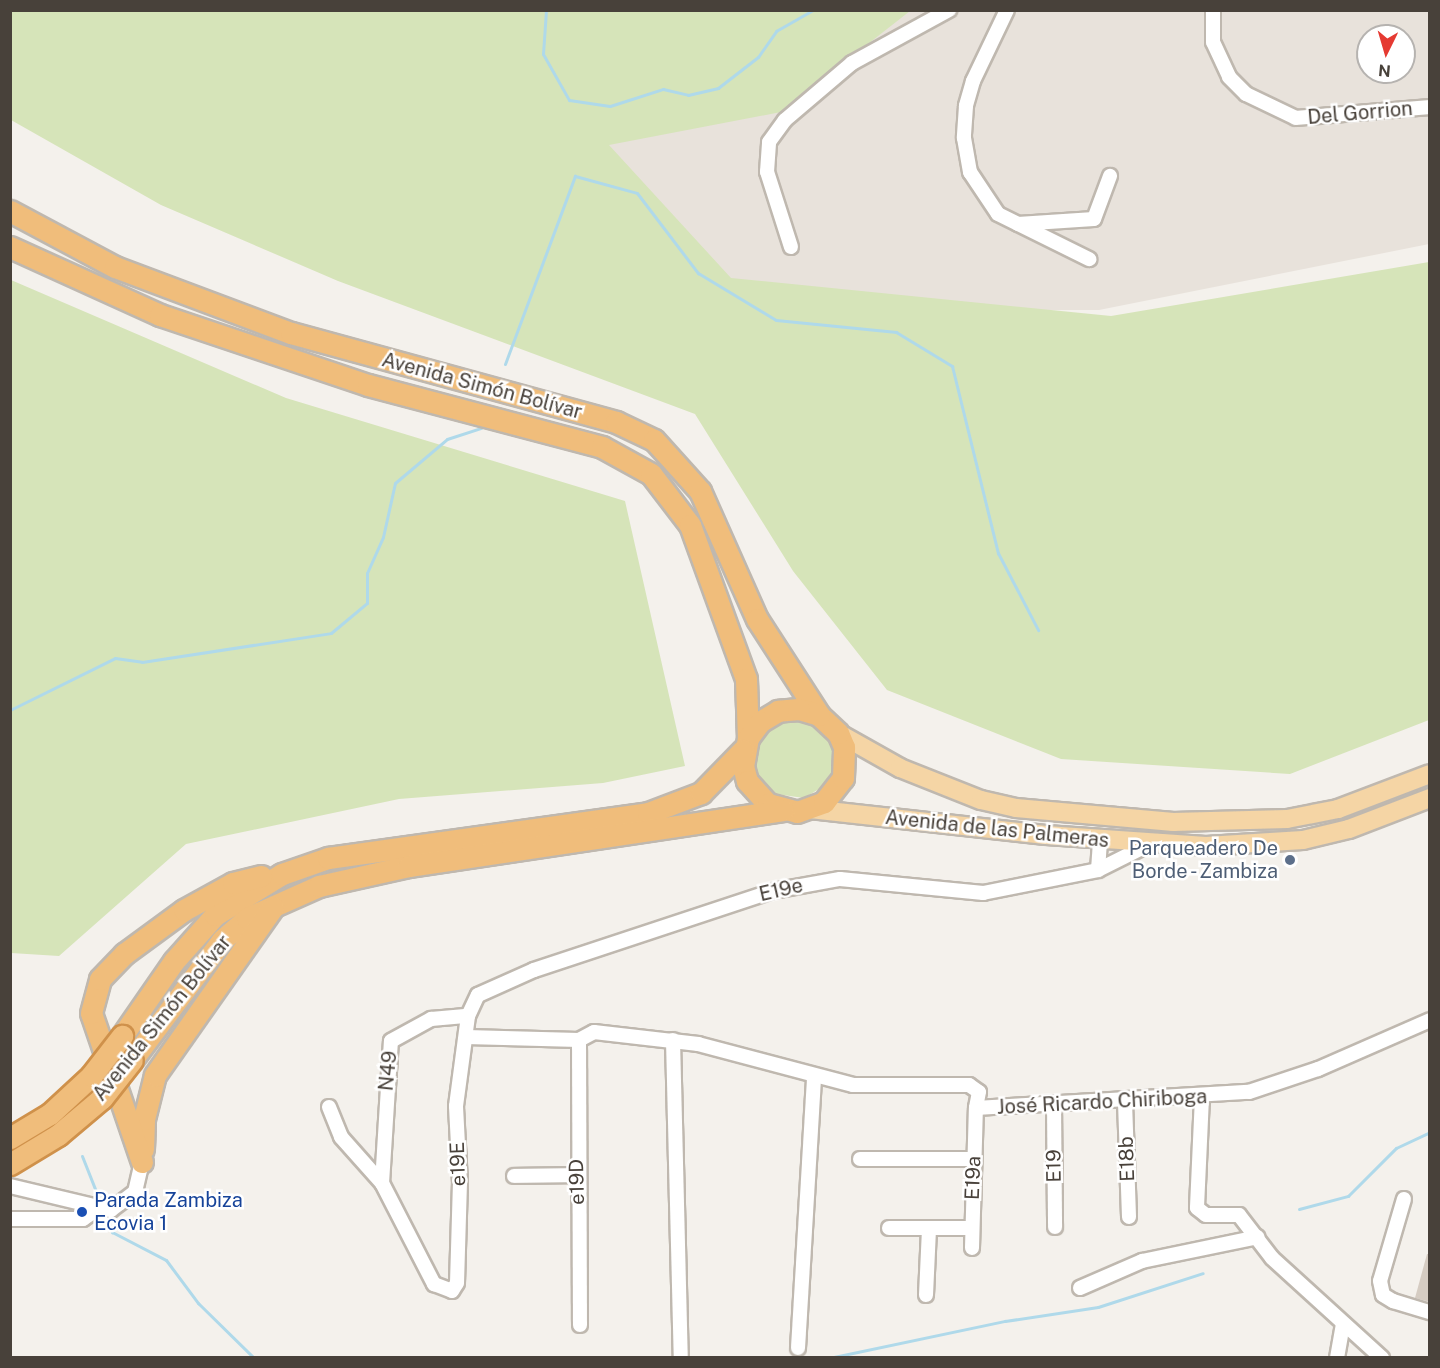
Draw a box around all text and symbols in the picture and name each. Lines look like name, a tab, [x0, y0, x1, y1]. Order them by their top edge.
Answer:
north arrow	[1356, 24, 1416, 84]
text: N	[1378, 60, 1392, 80]
street label: Del Gorrion	[1306, 96, 1414, 130]
street label: Avenida Simón Bolívar	[379, 348, 585, 424]
street label: Avenida de las Palmeras	[884, 805, 1110, 853]
place label: Parqueadero De Borde - Zambiza	[1126, 837, 1278, 884]
marker: Parqueadero De Borde - Zambiza	[1283, 853, 1297, 867]
street label: E19e	[757, 873, 805, 907]
street label: Avenida Simón Bolívar	[88, 930, 236, 1106]
street label: N49	[374, 1050, 402, 1092]
street label: José Ricardo Chiriboga	[996, 1084, 1208, 1120]
street label: E18b	[1114, 1136, 1140, 1182]
street label: e19E	[445, 1141, 471, 1187]
street label: E19	[1042, 1149, 1066, 1183]
street label: E19a	[960, 1156, 986, 1200]
street label: e19D	[565, 1159, 589, 1205]
place label: Parada Zambiza Ecovia 1	[94, 1188, 243, 1235]
marker: Parada Zambiza Ecovia 1	[75, 1205, 89, 1219]

